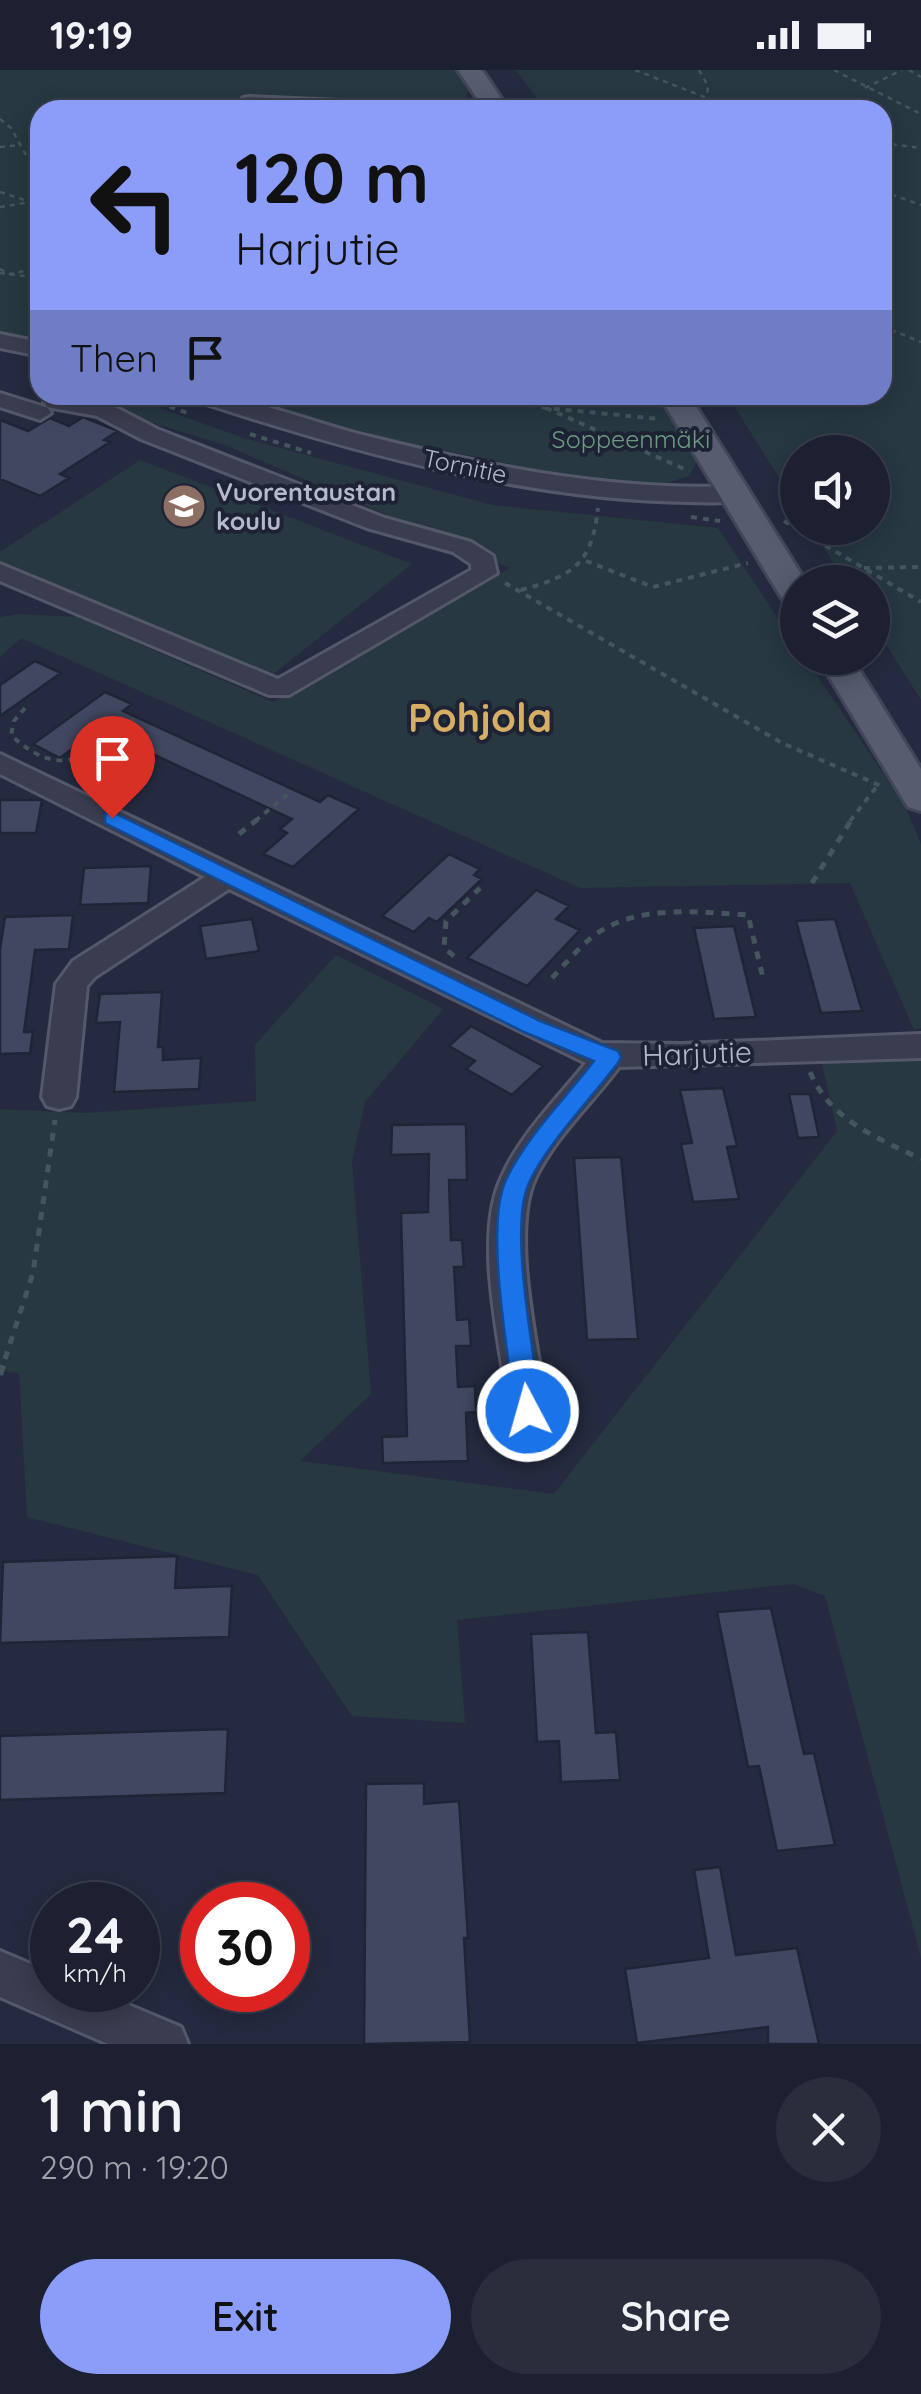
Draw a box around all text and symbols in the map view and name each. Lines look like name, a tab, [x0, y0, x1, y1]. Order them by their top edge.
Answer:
text: 19:19	[50, 11, 133, 59]
text: 120 m	[235, 133, 429, 221]
icon: left	[70, 140, 200, 270]
text: Harjutie	[235, 220, 400, 276]
icon: arrive	[178, 330, 233, 385]
text: Then	[70, 334, 158, 382]
park label: Soppeenmäki	[552, 423, 710, 454]
map controls	[780, 435, 890, 675]
button: sound	[780, 435, 890, 545]
street label: Tornitie	[421, 442, 510, 489]
place label: Vuorentaustan koulu	[216, 476, 396, 536]
school or university icon: Vuorentaustan koulu	[161, 483, 207, 529]
button: layers	[780, 565, 890, 675]
district label: Pohjola	[408, 692, 552, 742]
pin	[70, 716, 155, 819]
icon: arrive	[85, 731, 140, 786]
street label: Harjutie	[641, 1032, 752, 1074]
position arrow	[476, 1359, 580, 1463]
speed limit sign: 30	[180, 1882, 310, 2012]
text: 24	[66, 1903, 124, 1966]
text: km/h	[63, 1957, 127, 1988]
text: 1 min	[40, 2072, 184, 2147]
button: close	[776, 2077, 881, 2182]
text: 290 m · 19:20	[40, 2147, 229, 2187]
button: Exit	[40, 2259, 451, 2374]
button: Share	[471, 2259, 881, 2374]

